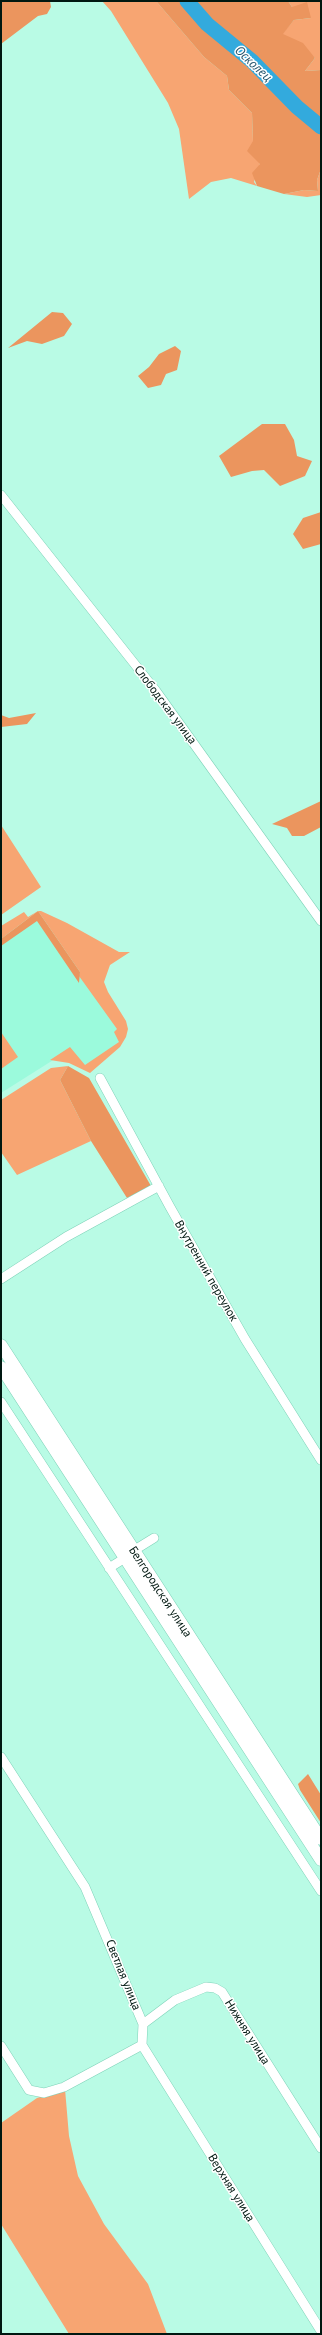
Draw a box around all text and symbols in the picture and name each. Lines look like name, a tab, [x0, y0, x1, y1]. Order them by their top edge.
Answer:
water label: Осколец	[231, 43, 275, 85]
street label: Слободская улица	[131, 663, 199, 747]
street label: Внутренний переулок	[171, 1218, 241, 1324]
street label: Белгородская улица	[125, 1544, 195, 1640]
street label: Светлая улица	[102, 1938, 144, 2012]
street label: Нижняя улица	[221, 1997, 273, 2067]
street label: Верхняя улица	[204, 2151, 258, 2225]

